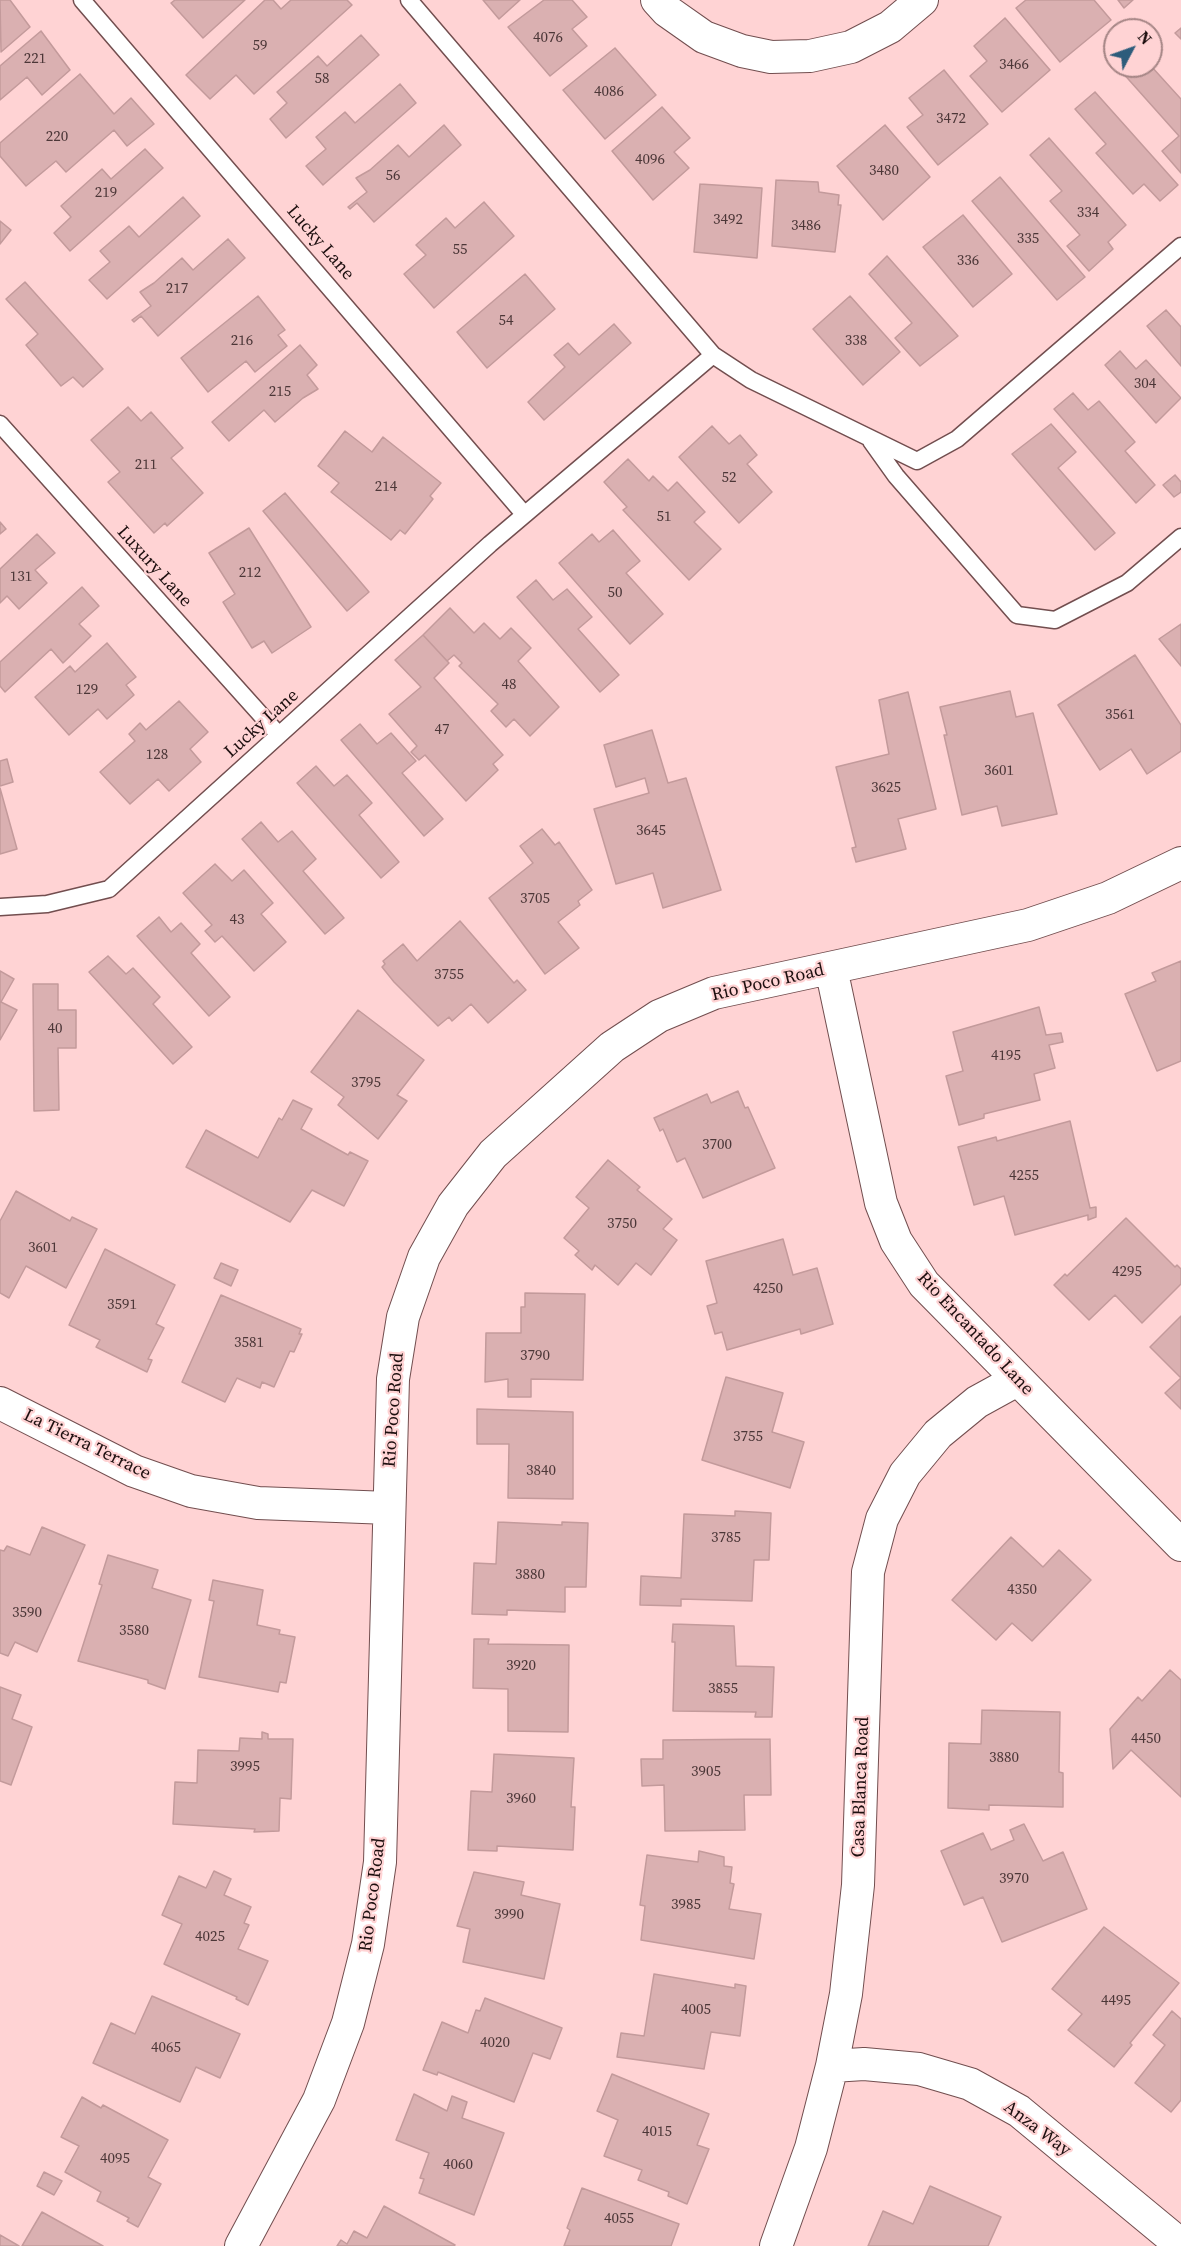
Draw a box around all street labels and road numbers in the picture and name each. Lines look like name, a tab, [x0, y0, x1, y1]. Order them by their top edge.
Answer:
street label: Lucky Lane	[282, 201, 358, 285]
street label: Luxury Lane	[112, 522, 196, 612]
street label: Lucky Lane	[220, 685, 304, 763]
street label: Rio Poco Road	[710, 960, 826, 1006]
street label: Rio Encantado Lane	[912, 1268, 1038, 1400]
street label: Rio Poco Road	[379, 1352, 409, 1468]
street label: La Tierra Terrace	[20, 1405, 154, 1485]
street label: Casa Blanca Road	[848, 1716, 874, 1858]
street label: Rio Poco Road	[355, 1837, 391, 1953]
street label: Anza Way	[999, 2097, 1075, 2161]

